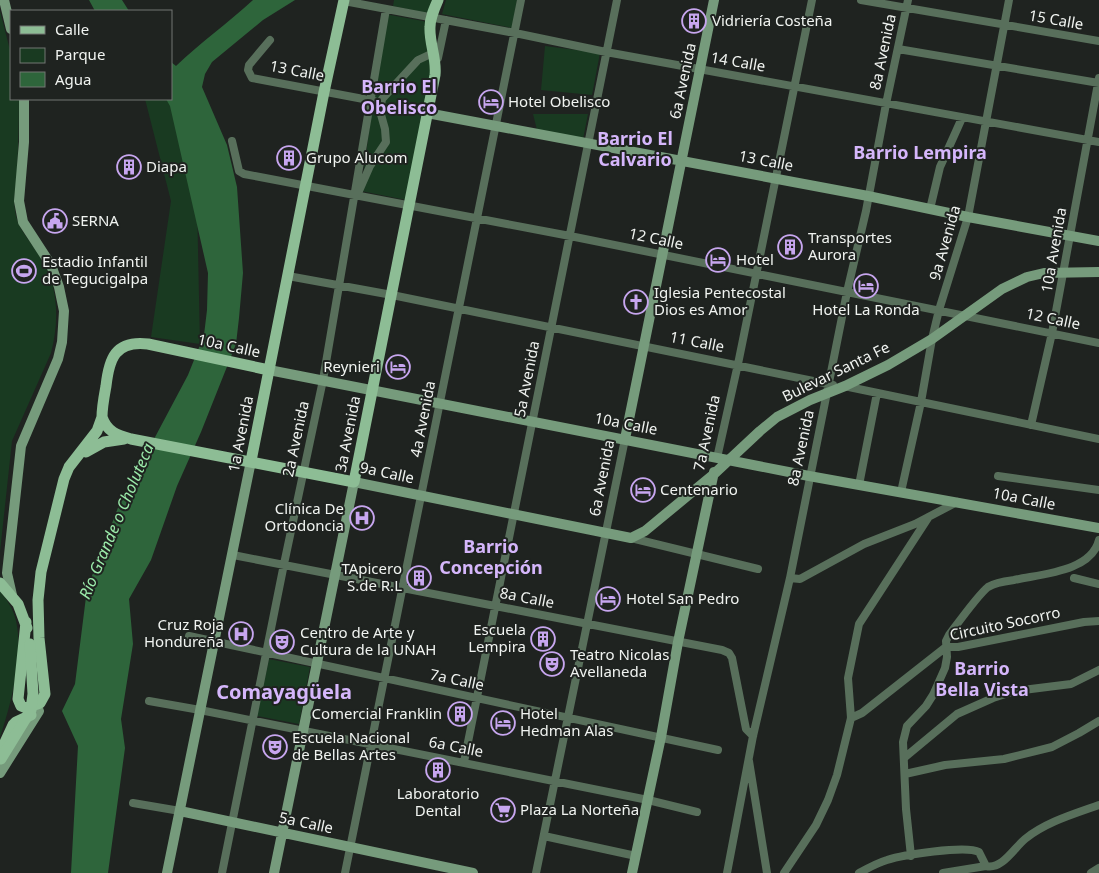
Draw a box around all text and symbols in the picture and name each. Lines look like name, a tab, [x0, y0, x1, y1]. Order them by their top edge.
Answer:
street label: 15 Calle	[1027, 4, 1085, 34]
building icon: Vidriería Costeña	[681, 8, 707, 34]
legend	[10, 10, 172, 100]
place label: Vidriería Costeña	[712, 10, 832, 30]
street label: 8a Avenida	[864, 12, 900, 92]
text: Calle	[55, 19, 89, 39]
street label: 6a Avenida	[664, 41, 700, 121]
text: Parque	[55, 44, 105, 64]
street label: 14 Calle	[709, 46, 767, 76]
street label: 13 Calle	[268, 55, 326, 85]
text: Agua	[55, 69, 92, 89]
district label: Barrio El Obelisco	[361, 74, 437, 119]
hotel icon: Hotel Obelisco	[478, 89, 504, 115]
place label: Hotel Obelisco	[508, 91, 610, 111]
district label: Barrio El Calvario	[597, 126, 673, 171]
district label: Barrio Lempira	[853, 140, 987, 164]
building icon: Grupo Alucom	[276, 145, 302, 171]
street label: 13 Calle	[737, 145, 795, 175]
place label: Grupo Alucom	[306, 147, 408, 167]
building icon: Diapa	[116, 154, 142, 180]
place label: Diapa	[146, 156, 187, 176]
street label: 9a Avenida	[924, 203, 964, 283]
street label: 10a Avenida	[1036, 206, 1070, 294]
public building icon: SERNA	[42, 208, 68, 234]
place label: SERNA	[72, 210, 119, 230]
street label: 12 Calle	[627, 223, 685, 254]
place label: Transportes Aurora	[808, 227, 892, 264]
building icon: Transportes Aurora	[777, 234, 803, 260]
hotel icon: Hotel	[705, 247, 731, 273]
place label: Hotel	[736, 249, 774, 269]
place label: Estadio Infantil de Tegucigalpa	[42, 251, 148, 288]
sports icon: Estadio Infantil de Tegucigalpa	[11, 258, 37, 284]
hotel icon: Hotel La Ronda	[853, 273, 879, 299]
place label: Iglesia Pentecostal Dios es Amor	[654, 282, 786, 319]
church icon: Iglesia Pentecostal Dios es Amor	[623, 289, 649, 315]
place label: Hotel La Ronda	[812, 299, 920, 319]
street label: 12 Calle	[1024, 303, 1082, 334]
street label: 11 Calle	[668, 326, 726, 356]
street label: 10a Calle	[196, 329, 262, 361]
street label: Bulevar Santa Fe	[779, 336, 893, 406]
street label: 5a Avenida	[509, 339, 543, 419]
hotel icon: Reynieri	[385, 354, 411, 380]
place label: Reynieri	[323, 356, 380, 376]
street label: 4a Avenida	[405, 379, 439, 459]
street label: 7a Avenida	[688, 393, 724, 473]
street label: 1a Avenida	[223, 394, 257, 474]
street label: 3a Avenida	[330, 394, 364, 474]
street label: 2a Avenida	[277, 399, 313, 479]
street label: 10a Calle	[593, 407, 659, 439]
street label: 8a Avenida	[782, 408, 818, 488]
street label: 6a Avenida	[584, 438, 618, 518]
water label: Río Grande o Choluteca	[73, 440, 159, 602]
street label: 9a Calle	[358, 457, 416, 488]
hotel icon: Centenario	[630, 477, 656, 503]
place label: Centenario	[660, 479, 738, 499]
street label: 10a Calle	[991, 482, 1057, 514]
place label: Clínica De Ortodoncia	[265, 498, 344, 535]
hospital icon: Clínica De Ortodoncia	[349, 505, 375, 531]
district label: Barrio Concepción	[439, 534, 543, 579]
place label: TApicero S.de R.L	[341, 558, 402, 595]
building icon: TApicero S.de R.L	[406, 565, 432, 591]
street label: 8a Calle	[498, 582, 556, 612]
hotel icon: Hotel San Pedro	[595, 586, 621, 612]
place label: Hotel San Pedro	[626, 588, 739, 608]
street label: Circuito Socorro	[948, 602, 1062, 645]
place label: Cruz Roja Hondureña	[144, 614, 224, 651]
place label: Escuela Lempira	[468, 619, 526, 656]
hospital icon: Cruz Roja Hondureña	[228, 621, 254, 647]
place label: Centro de Arte y Cultura de la UNAH	[300, 622, 436, 659]
building icon: Escuela Lempira	[530, 626, 556, 652]
theatre icon: Centro de Arte y Cultura de la UNAH	[269, 629, 295, 655]
place label: Teatro Nicolas Avellaneda	[570, 644, 669, 681]
theatre icon: Teatro Nicolas Avellaneda	[539, 651, 565, 677]
district label: Barrio Bella Vista	[935, 656, 1029, 701]
street label: 7a Calle	[428, 664, 486, 695]
district label: Comayagüela	[216, 678, 352, 705]
building icon: Comercial Franklin	[447, 701, 473, 727]
place label: Comercial Franklin	[311, 703, 442, 723]
place label: Hotel Hedman Alas	[520, 703, 613, 740]
hotel icon: Hotel Hedman Alas	[490, 710, 516, 736]
place label: Escuela Nacional de Bellas Artes	[292, 727, 410, 764]
street label: 6a Calle	[427, 731, 485, 761]
theatre icon: Escuela Nacional de Bellas Artes	[262, 734, 288, 760]
building icon: Laboratorio Dental	[425, 757, 451, 783]
place label: Laboratorio Dental	[397, 783, 479, 820]
supermarket icon: Plaza La Norteña	[490, 797, 516, 823]
place label: Plaza La Norteña	[520, 799, 639, 819]
street label: 5a Calle	[277, 807, 335, 838]

